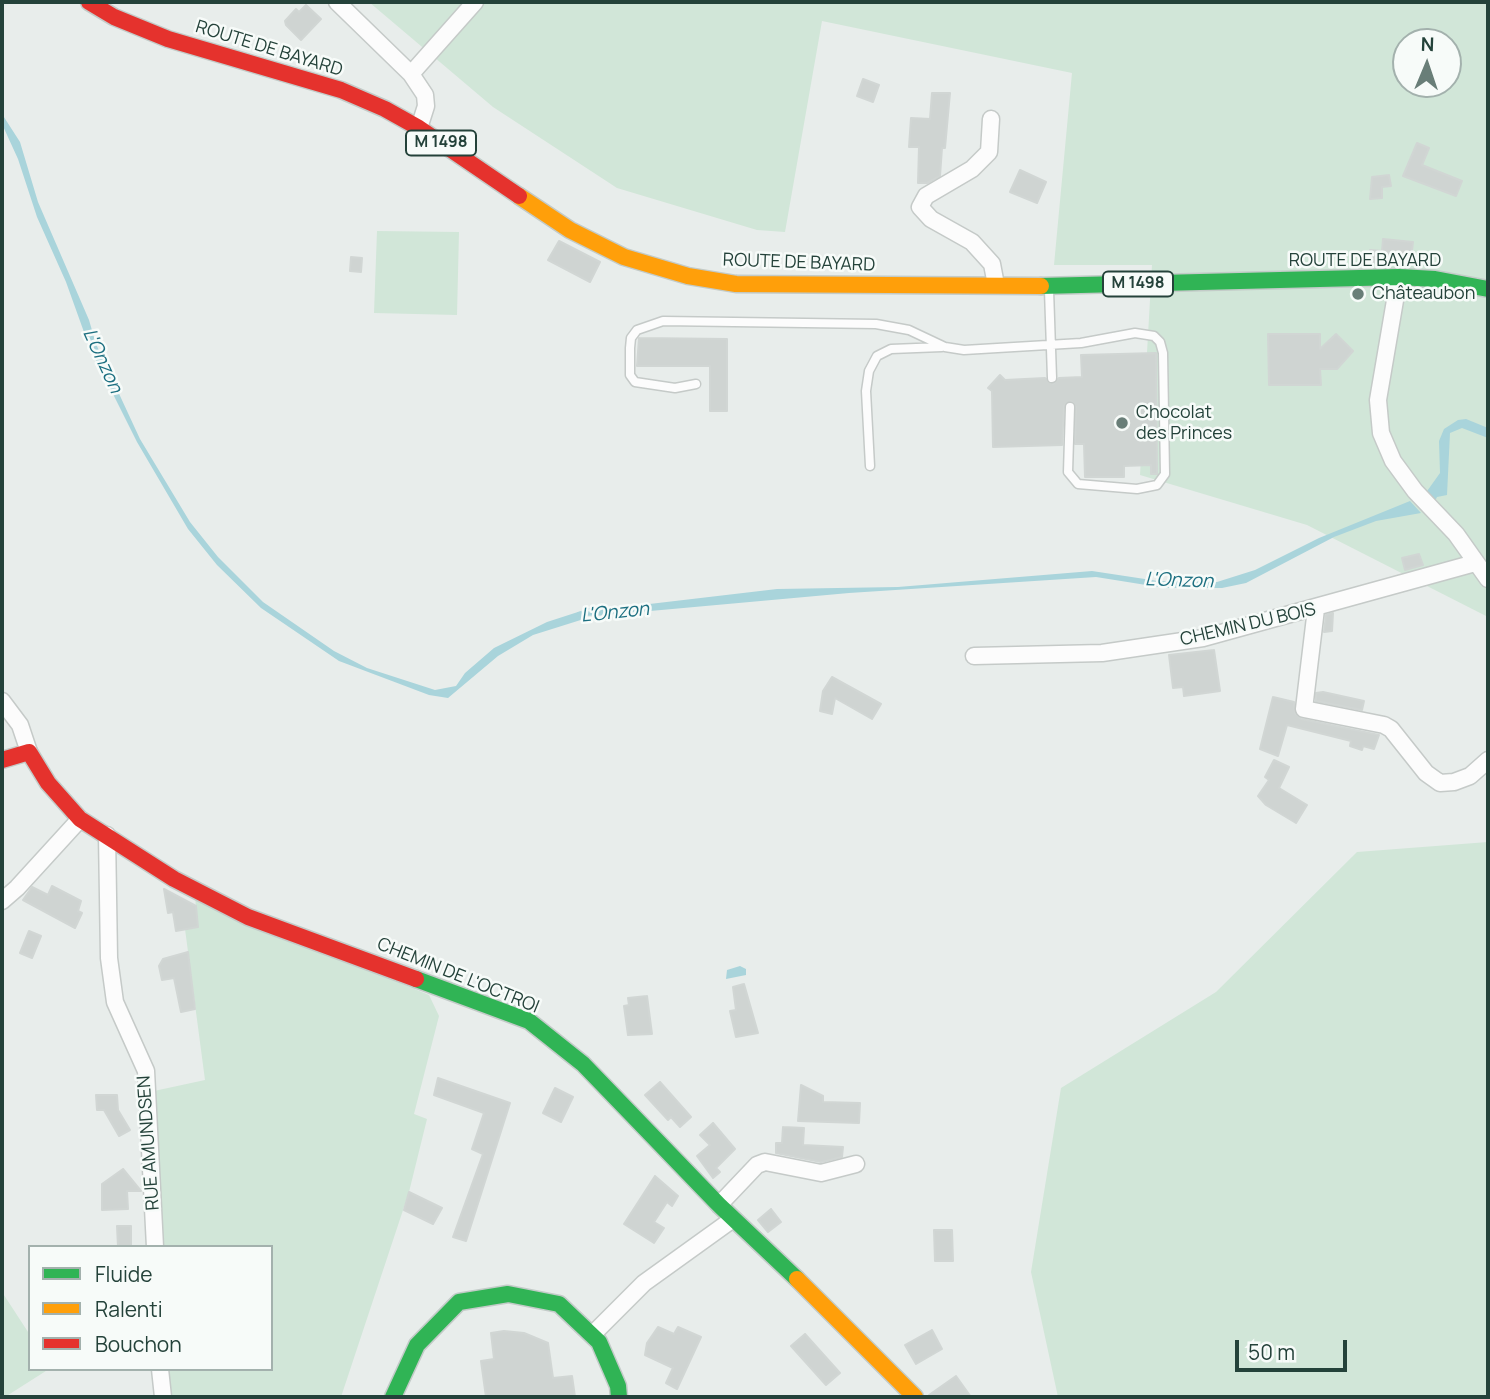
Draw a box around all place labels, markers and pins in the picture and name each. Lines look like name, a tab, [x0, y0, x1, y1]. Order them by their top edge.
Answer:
place label: Châteaubon	[1372, 283, 1475, 305]
marker: Châteaubon	[1350, 286, 1366, 302]
place label: Chocolat des Princes	[1136, 402, 1232, 444]
marker: Chocolat des Princes	[1114, 415, 1130, 431]

